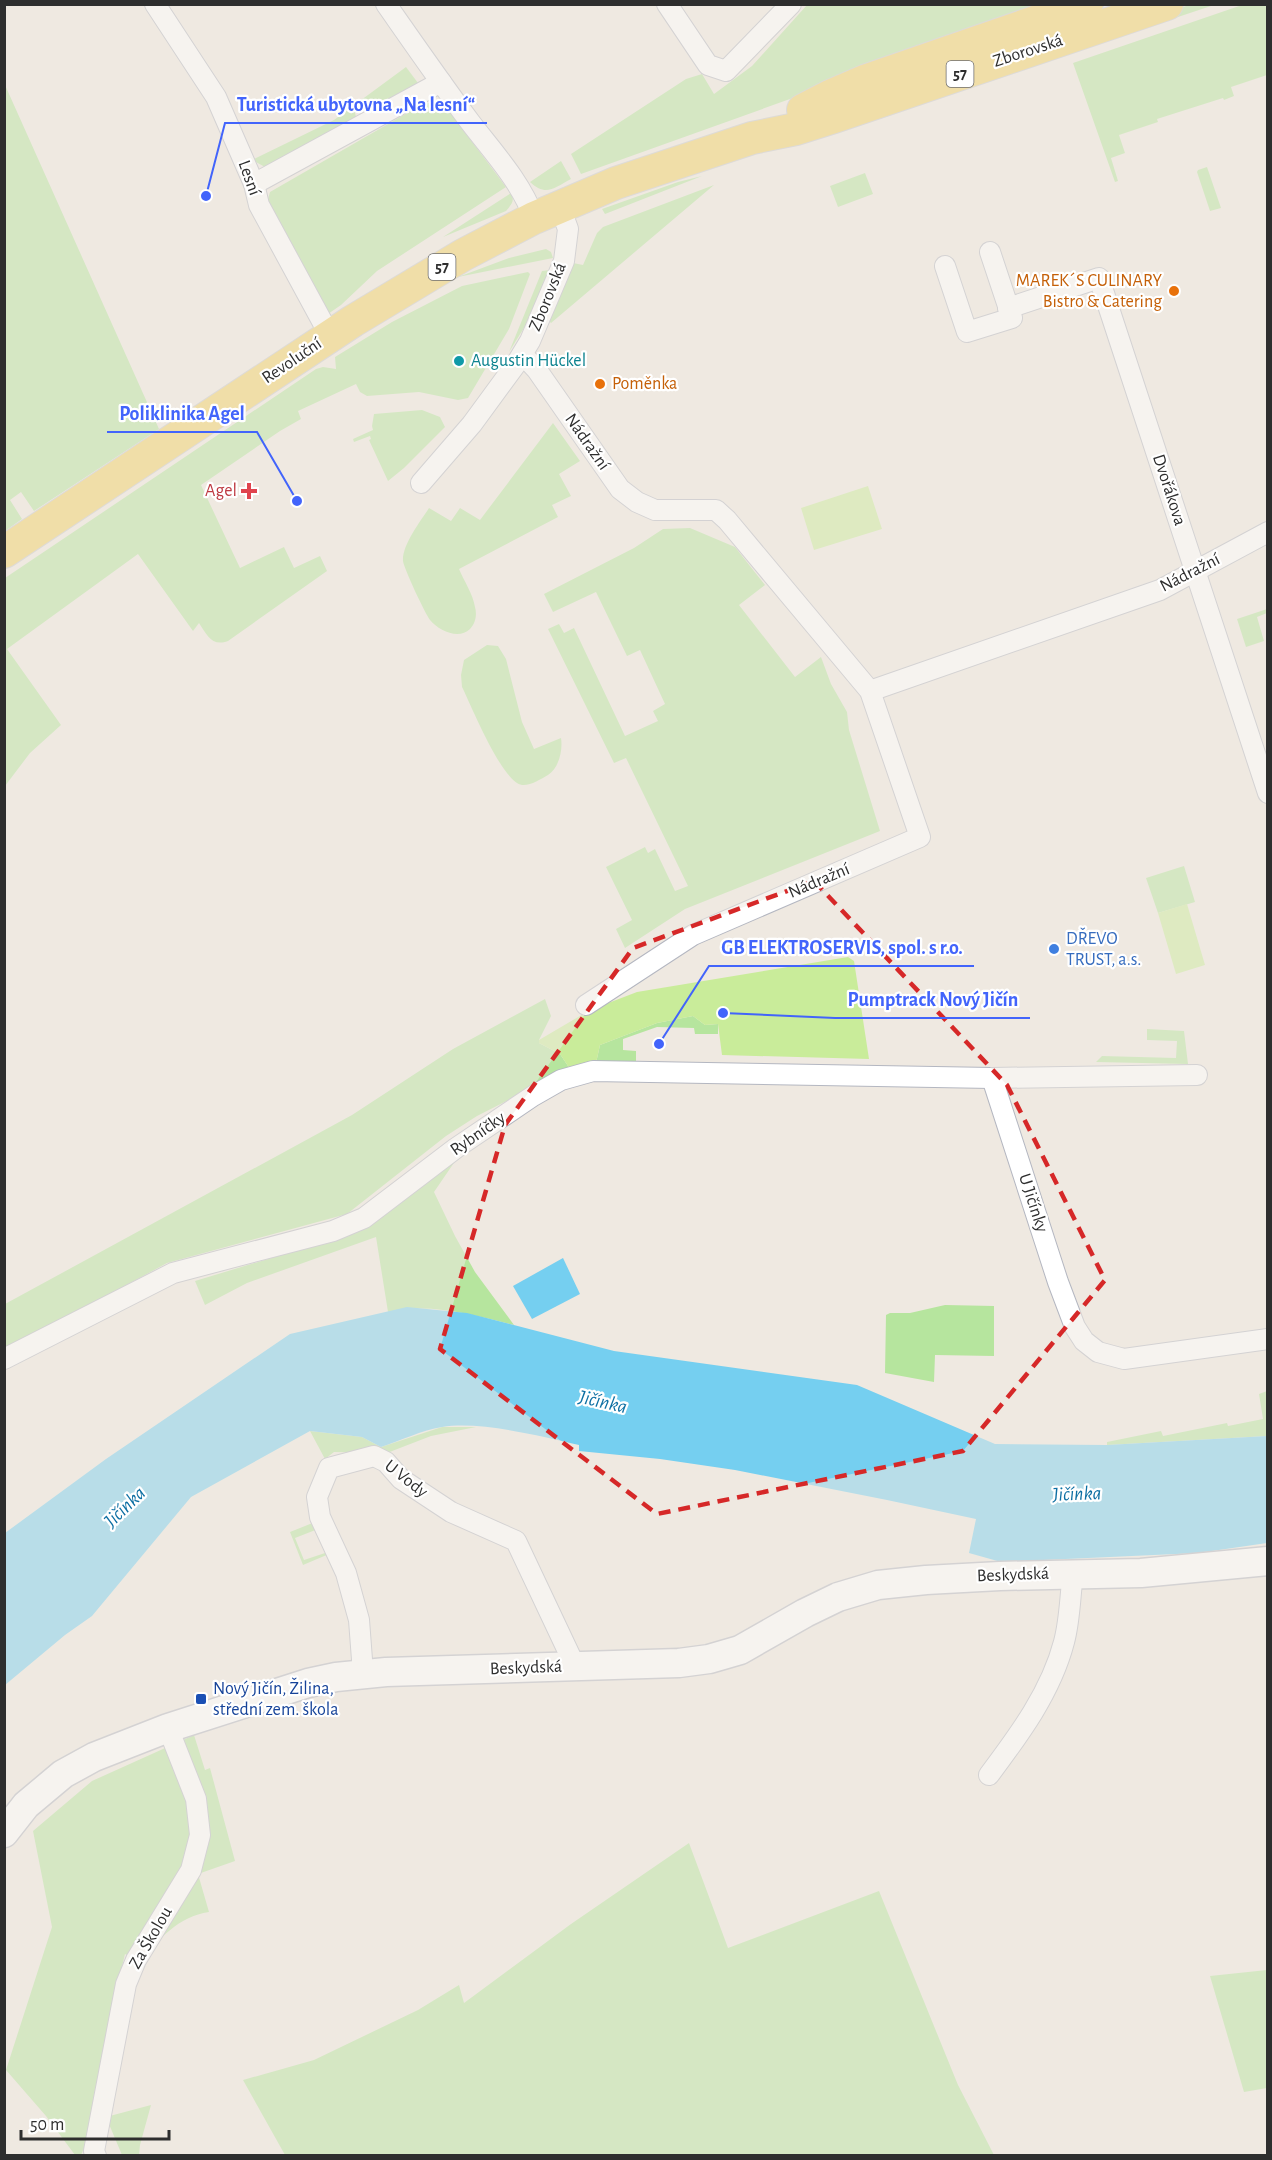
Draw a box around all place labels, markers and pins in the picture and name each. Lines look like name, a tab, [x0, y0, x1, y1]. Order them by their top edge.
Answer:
callout: Turistická ubytovna „Na lesní“	[225, 85, 487, 123]
place label: MAREK´S CULINARY Bistro & Catering	[1016, 272, 1162, 311]
marker: MAREK´S CULINARY Bistro & Catering	[1167, 284, 1181, 298]
place label: Augustin Hückel	[471, 352, 586, 370]
marker: Augustin Hückel	[452, 354, 466, 368]
place label: Poměnka	[612, 375, 677, 393]
marker: Poměnka	[593, 377, 607, 391]
callout: Poliklinika Agel	[107, 394, 257, 432]
place label: Agel	[205, 482, 237, 500]
marker: Agel	[242, 484, 256, 498]
place label: DŘEVO TRUST, a.s.	[1066, 927, 1141, 969]
callout: GB ELEKTROSERVIS, spol. s r.o.	[709, 928, 974, 966]
marker: DŘEVO TRUST, a.s.	[1047, 942, 1061, 956]
callout: Pumptrack Nový Jičín	[835, 980, 1030, 1018]
place label: Nový Jičín, Žilina, střední zem. škola	[213, 1677, 339, 1719]
marker: Nový Jičín, Žilina, střední zem. škola	[194, 1692, 208, 1706]

